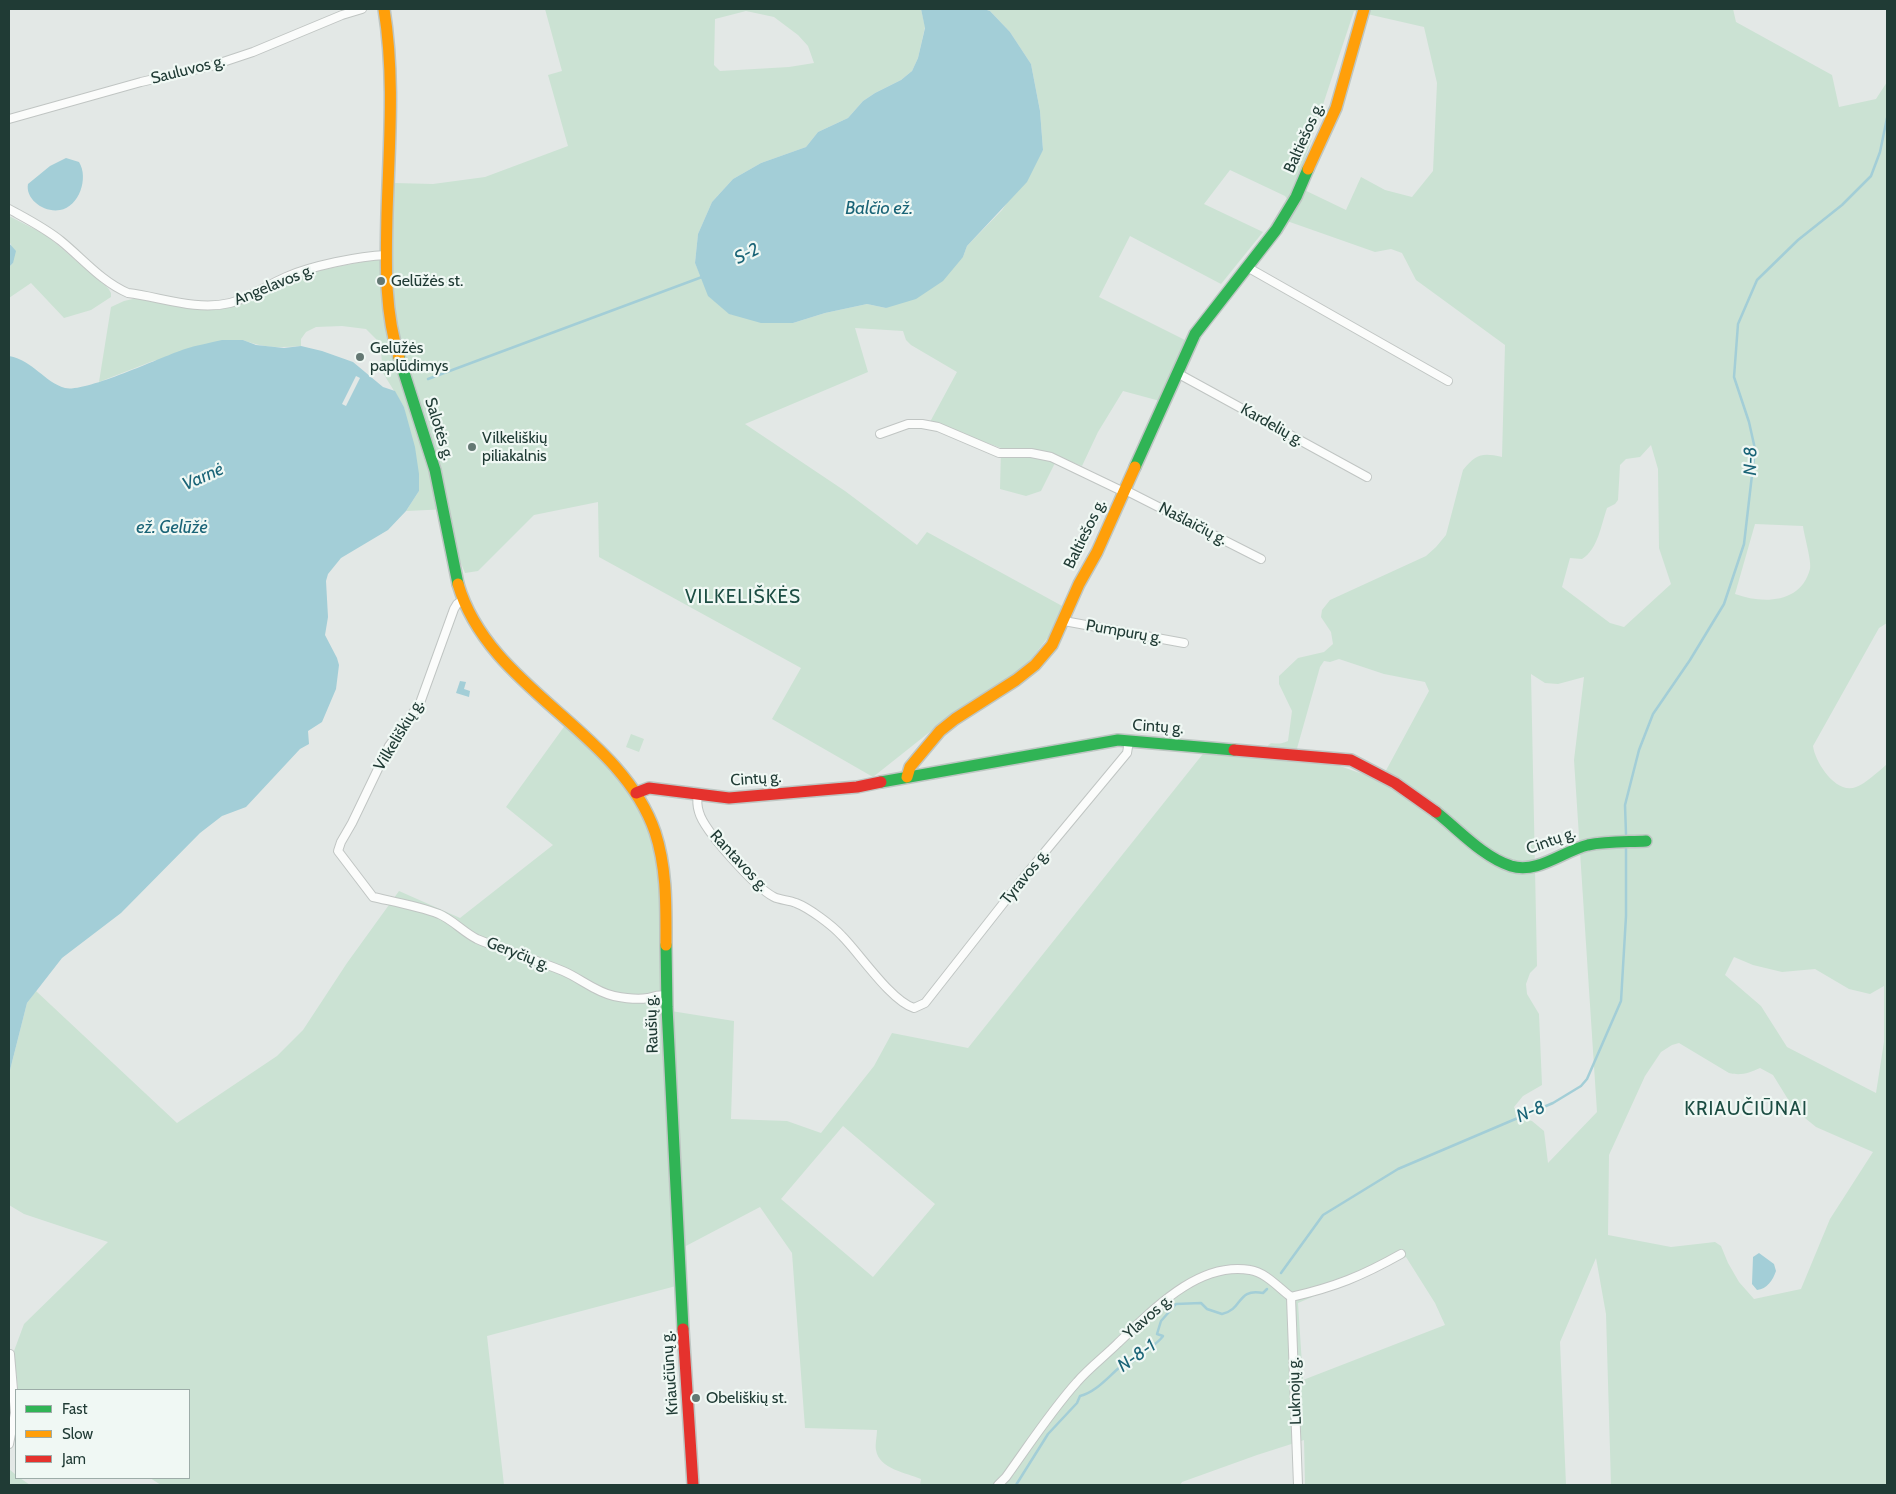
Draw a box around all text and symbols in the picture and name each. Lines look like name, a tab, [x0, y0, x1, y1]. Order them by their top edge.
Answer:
street label: Sauluvos g.	[149, 52, 227, 88]
street label: Baltiešos g.	[1280, 100, 1328, 176]
water label: Balčio ež.	[845, 198, 913, 220]
water label: S-2	[731, 239, 763, 269]
street label: Angelavos g.	[231, 260, 317, 310]
place label: Gelūžės st.	[391, 271, 463, 291]
marker: Gelūžės st.	[375, 275, 387, 287]
place label: Gelūžės paplūdimys	[370, 338, 448, 376]
marker: Gelūžės paplūdimys	[354, 351, 366, 363]
street label: Salotės g.	[420, 395, 458, 463]
street label: Kardelių g.	[1237, 400, 1307, 450]
place label: Vilkeliškių piliakalnis	[482, 428, 547, 466]
marker: Vilkeliškių piliakalnis	[466, 441, 478, 453]
water label: N-8	[1740, 446, 1762, 476]
water label: Varnė	[179, 458, 227, 496]
street label: Baltiešos g.	[1060, 496, 1110, 572]
street label: Našlaičių g.	[1156, 499, 1230, 549]
water label: ež. Gelūžė	[136, 517, 208, 539]
district label: VILKELIŠKĖS	[684, 586, 802, 608]
street label: Pumpurų g.	[1084, 616, 1164, 648]
street label: Vilkeliškių g.	[370, 696, 428, 774]
street label: Cintų g.	[1132, 716, 1184, 738]
street label: Cintų g.	[730, 768, 782, 790]
street label: Cintų g.	[1524, 823, 1578, 859]
street label: Rantavos g.	[706, 826, 772, 896]
street label: Tyravos g.	[997, 845, 1053, 909]
street label: Geryčių g.	[484, 933, 552, 975]
street label: Raušių g.	[641, 994, 663, 1054]
water label: N-8	[1513, 1096, 1549, 1128]
district label: KRIAUČIŪNAI	[1683, 1098, 1809, 1120]
street label: Ylavos g.	[1120, 1291, 1176, 1343]
street label: Kriaučiūnų g.	[657, 1330, 683, 1416]
water label: N-8-1	[1114, 1335, 1160, 1377]
street label: Luknojų g.	[1284, 1357, 1306, 1425]
place label: Obeliškių st.	[706, 1388, 787, 1408]
legend	[15, 1389, 190, 1479]
marker: Obeliškių st.	[690, 1392, 702, 1404]
text: Fast	[62, 1400, 87, 1418]
text: Slow	[62, 1425, 93, 1443]
text: Jam	[62, 1450, 86, 1468]

